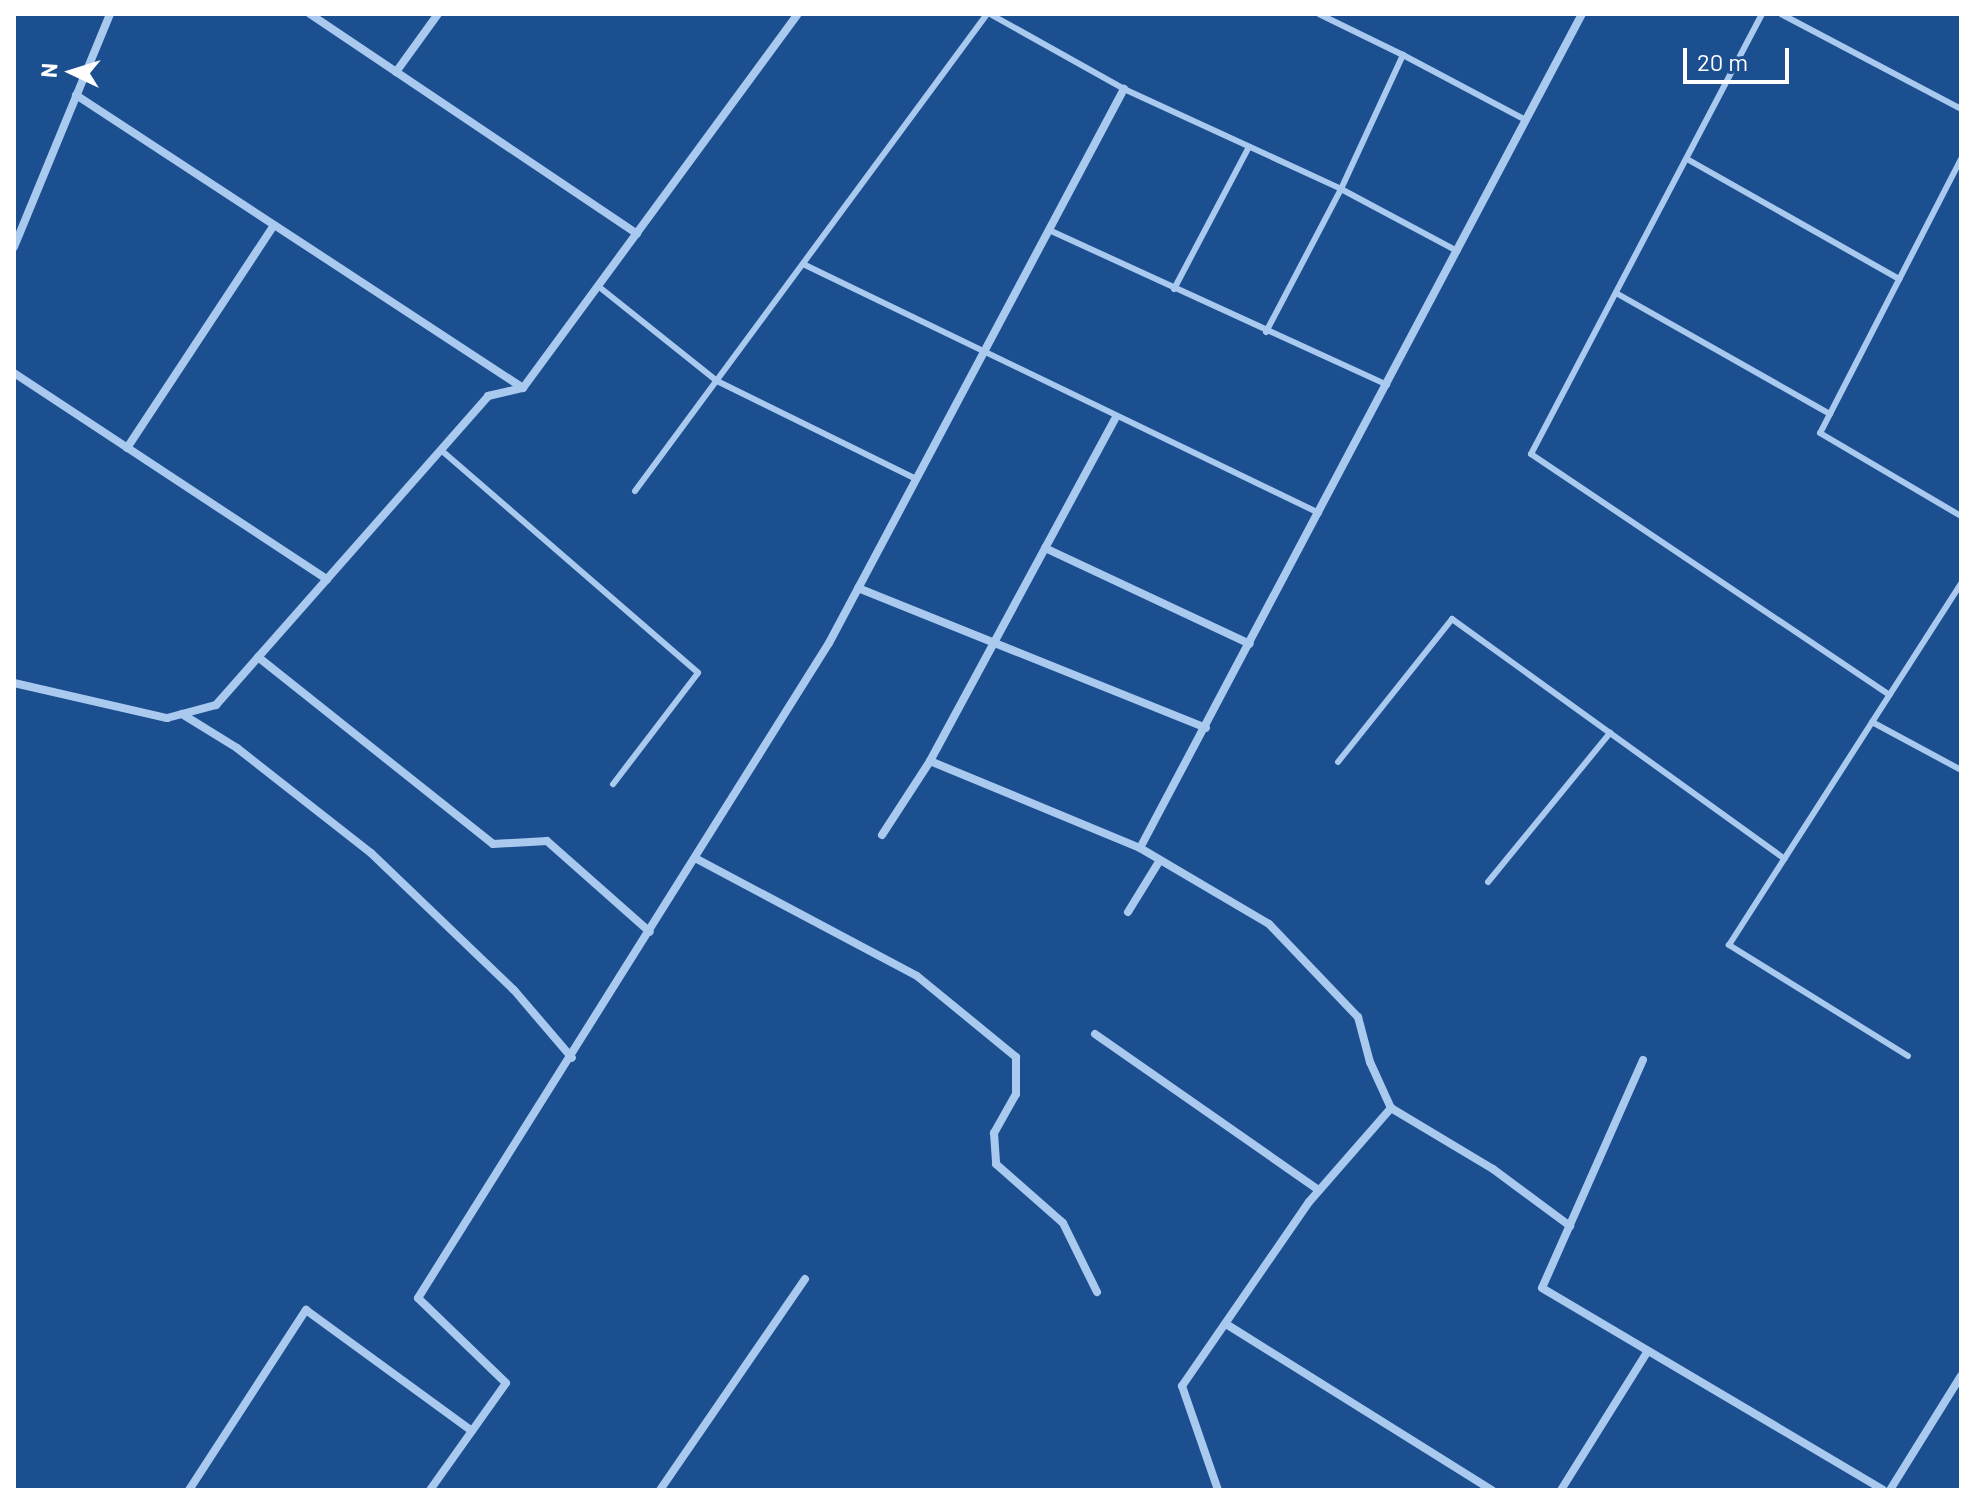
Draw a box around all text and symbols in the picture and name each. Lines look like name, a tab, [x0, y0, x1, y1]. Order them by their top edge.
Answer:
north arrow	[32, 32, 112, 112]
scale bar	[1687, 32, 1793, 82]
text: 20 m	[1697, 47, 1748, 76]
text: N	[35, 62, 62, 79]

